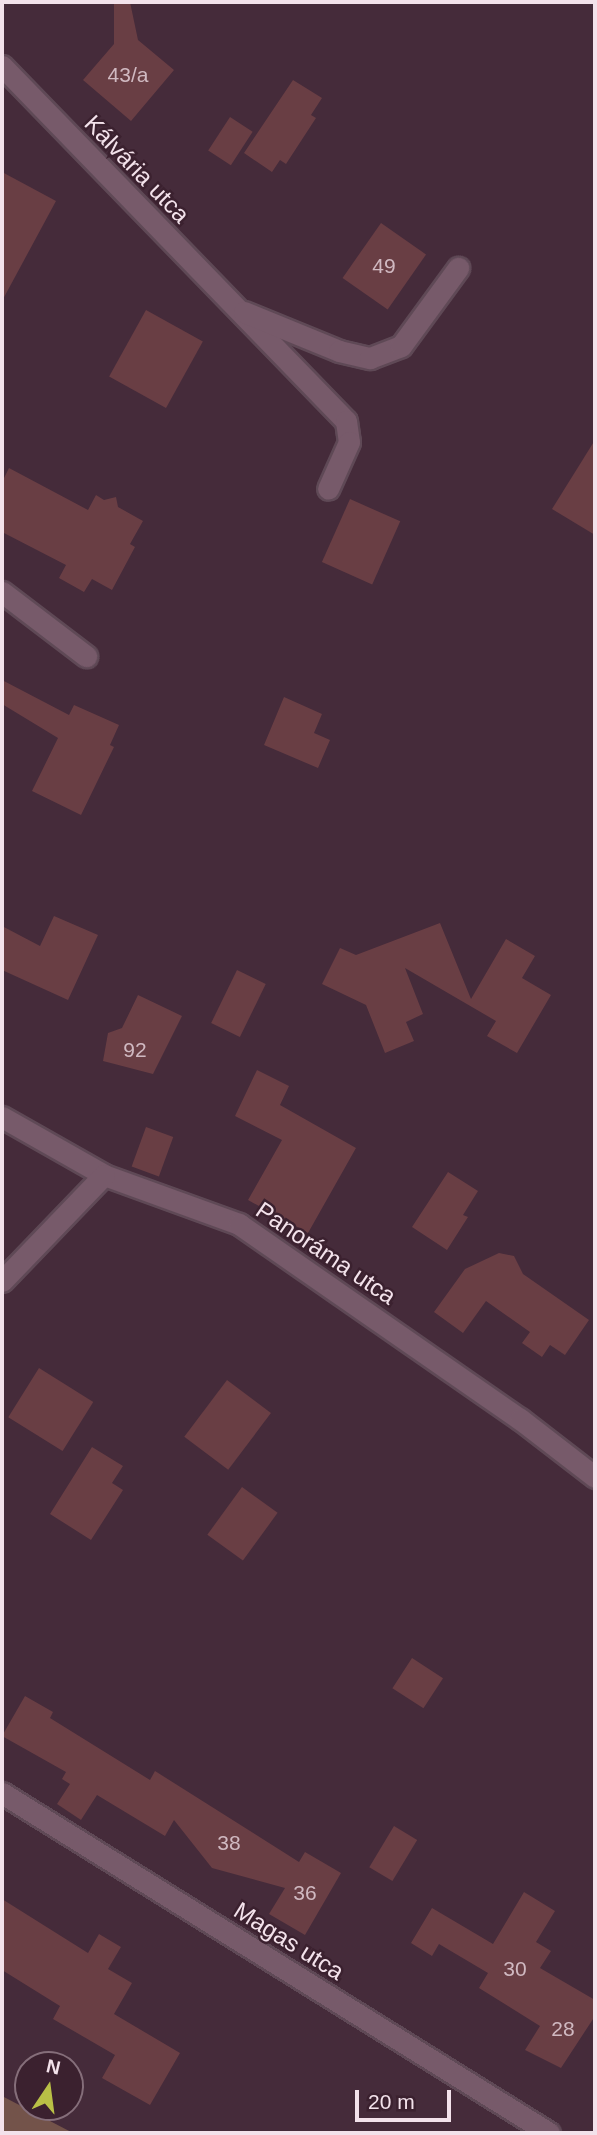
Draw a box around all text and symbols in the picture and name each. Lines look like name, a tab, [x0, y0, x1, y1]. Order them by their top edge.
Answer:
house number: 43/a	[108, 62, 148, 88]
street label: Kálvária utca	[78, 109, 196, 229]
house number: 49	[372, 253, 396, 279]
house number: 92	[123, 1037, 147, 1063]
street label: Panoráma utca	[250, 1196, 402, 1310]
house number: 38	[217, 1830, 241, 1856]
house number: 36	[293, 1880, 317, 1906]
street label: Magas utca	[229, 1896, 349, 1986]
house number: 30	[503, 1956, 527, 1982]
house number: 28	[551, 2016, 575, 2042]
north arrow	[14, 2051, 84, 2121]
text: N	[44, 2055, 62, 2079]
scale bar	[359, 2076, 455, 2120]
text: 20 m	[368, 2090, 415, 2113]

